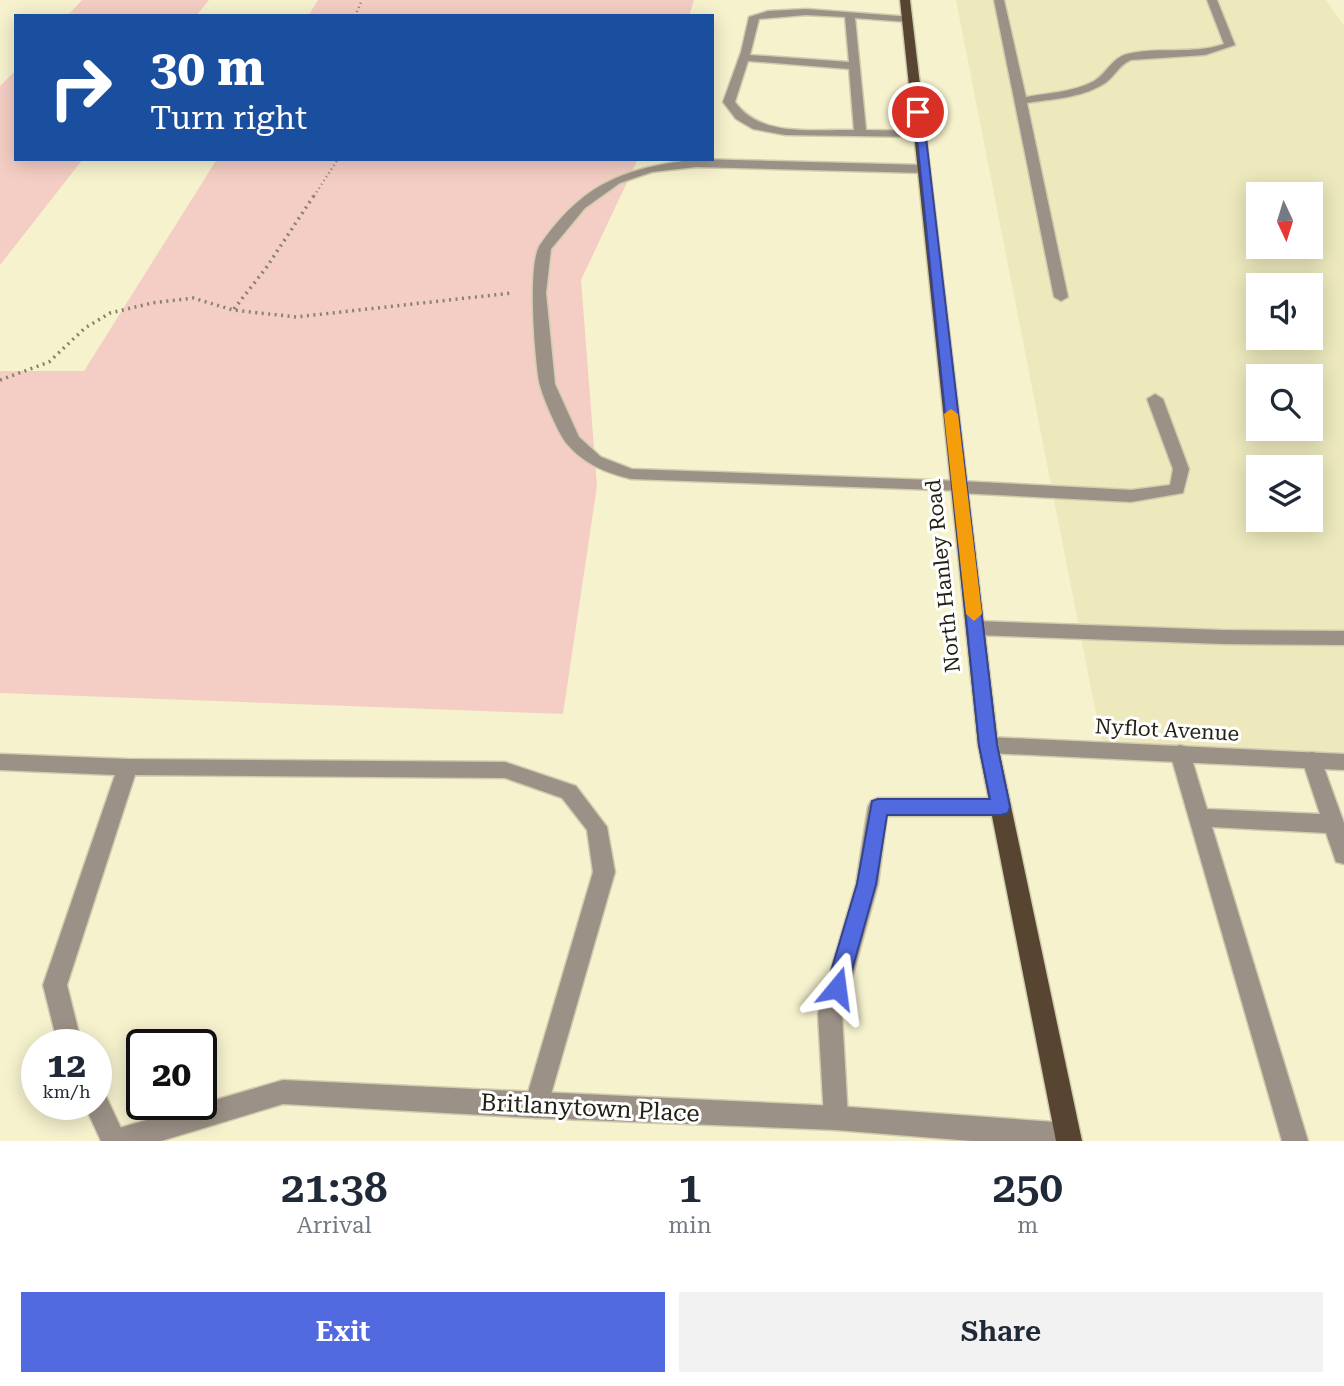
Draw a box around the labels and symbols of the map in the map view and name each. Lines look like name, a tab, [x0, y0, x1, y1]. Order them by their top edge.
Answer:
pin	[888, 82, 948, 142]
north arrow	[1246, 182, 1323, 259]
street label: North Hanley Road	[921, 478, 965, 674]
street label: Nyflot Avenue	[1094, 714, 1240, 746]
position arrow	[800, 951, 874, 1025]
speed limit sign: 20	[126, 1029, 217, 1120]
street label: Britlanytown Place	[480, 1088, 700, 1128]

